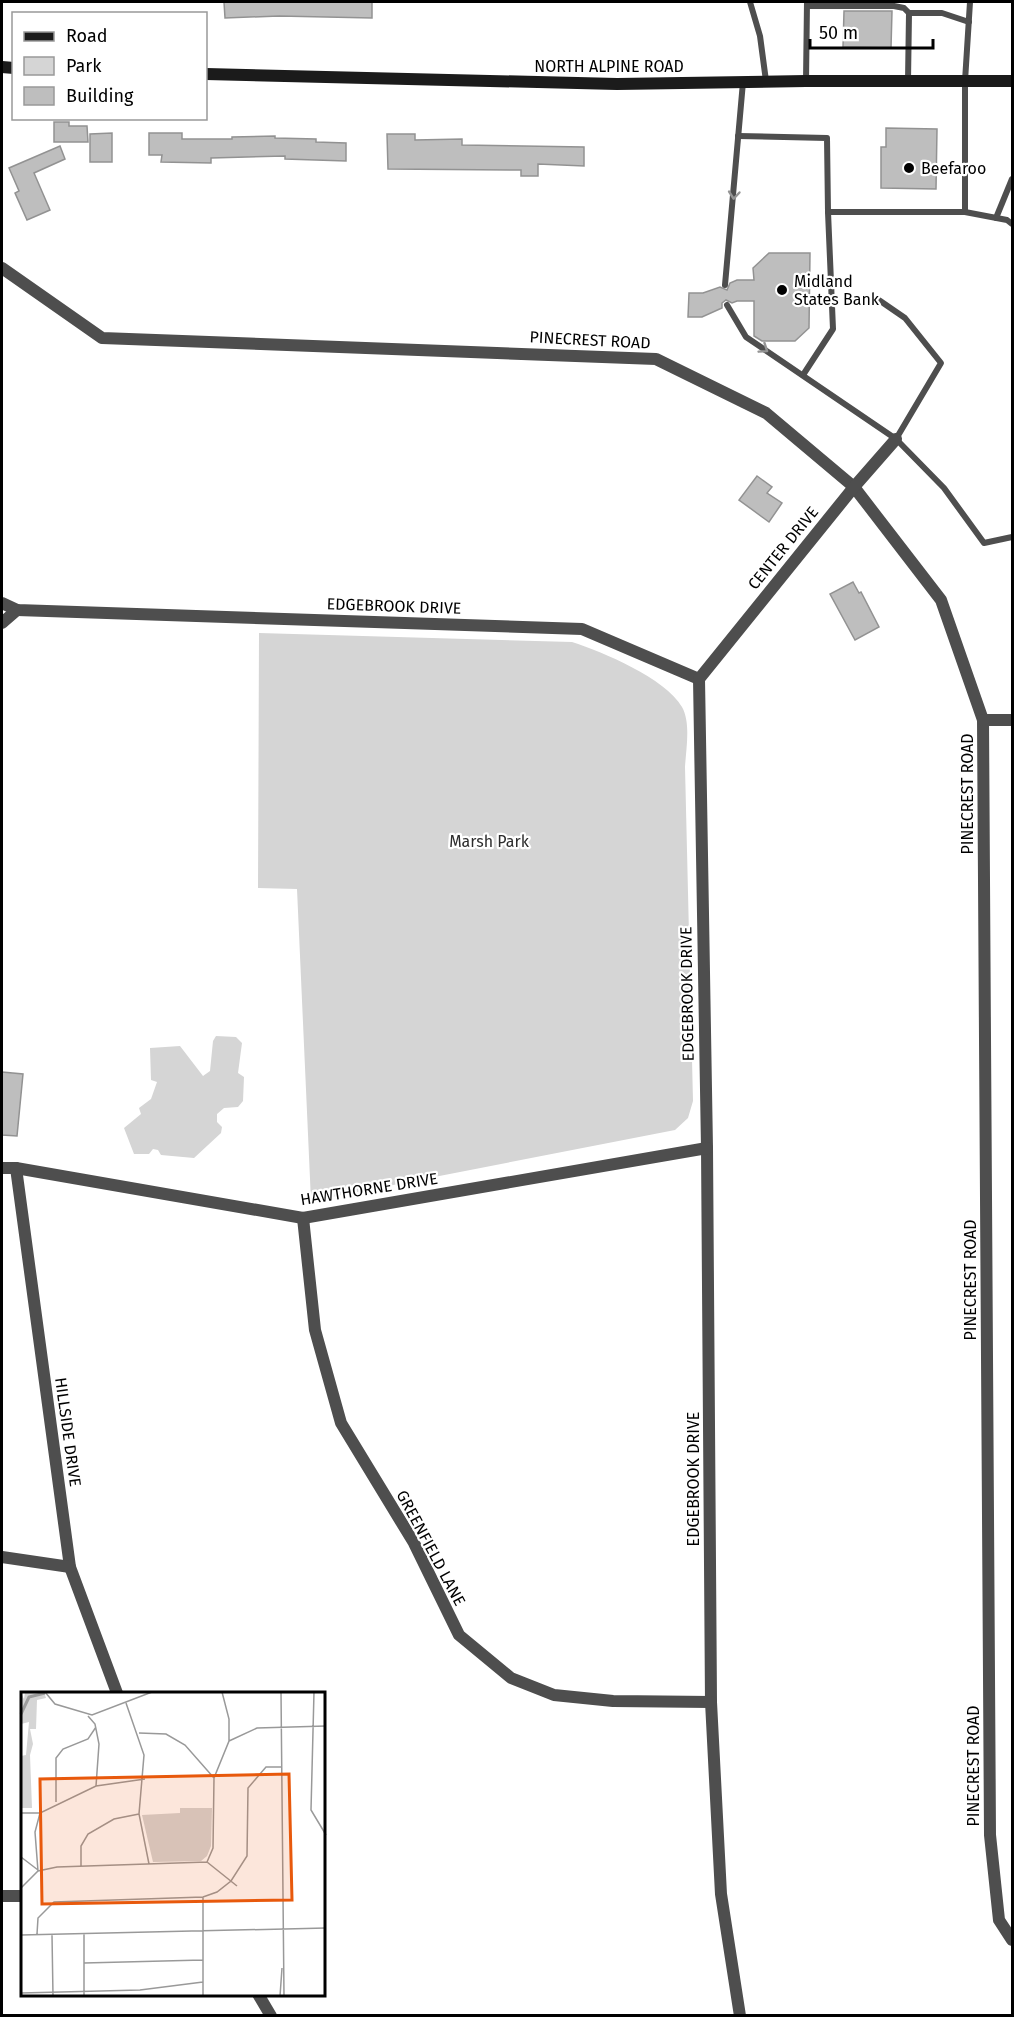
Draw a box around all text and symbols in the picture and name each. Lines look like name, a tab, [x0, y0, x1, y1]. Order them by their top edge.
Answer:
legend	[12, 12, 207, 120]
scale bar	[810, 12, 933, 50]
text: 50 m	[819, 22, 858, 44]
text: Road	[66, 25, 108, 47]
text: Park	[66, 55, 102, 77]
street label: NORTH ALPINE ROAD	[534, 57, 684, 76]
text: Building	[66, 85, 134, 107]
place label: Beefaroo	[921, 159, 986, 178]
marker: Beefaroo	[902, 161, 916, 175]
one-way arrow	[728, 190, 741, 199]
place label: Midland States Bank	[794, 272, 880, 309]
marker: Midland States Bank	[775, 283, 789, 297]
street label: PINECREST ROAD	[529, 327, 651, 353]
one-way arrow	[757, 342, 768, 353]
street label: CENTER DRIVE	[744, 503, 822, 593]
street label: EDGEBROOK DRIVE	[326, 594, 462, 618]
street label: PINECREST ROAD	[958, 733, 977, 855]
park label: Marsh Park	[449, 832, 530, 851]
street label: EDGEBROOK DRIVE	[676, 926, 698, 1062]
street label: HAWTHORNE DRIVE	[299, 1169, 439, 1209]
street label: PINECREST ROAD	[961, 1219, 980, 1341]
street label: HILLSIDE DRIVE	[51, 1376, 85, 1488]
street label: EDGEBROOK DRIVE	[684, 1412, 703, 1546]
street label: GREENFIELD LANE	[393, 1487, 469, 1609]
inset map	[21, 1692, 326, 1996]
street label: PINECREST ROAD	[964, 1705, 983, 1827]

